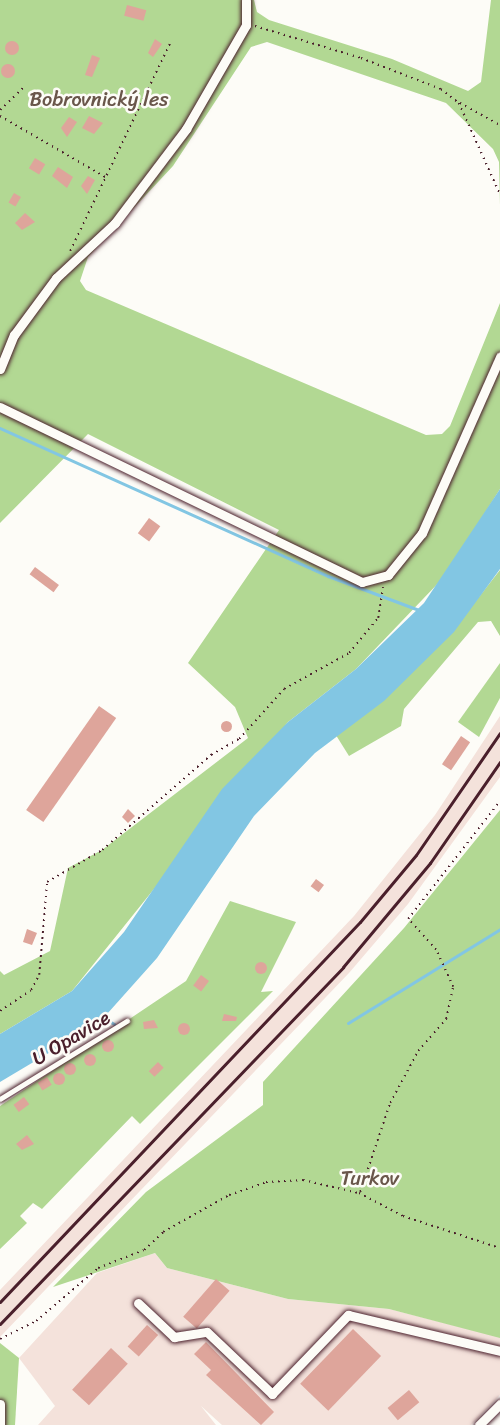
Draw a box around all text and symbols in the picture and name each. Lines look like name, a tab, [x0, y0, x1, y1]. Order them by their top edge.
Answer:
park label: Bobrovnický les	[29, 87, 169, 111]
street label: U Opavice	[28, 1005, 114, 1071]
park label: Turkov	[341, 1166, 399, 1190]

